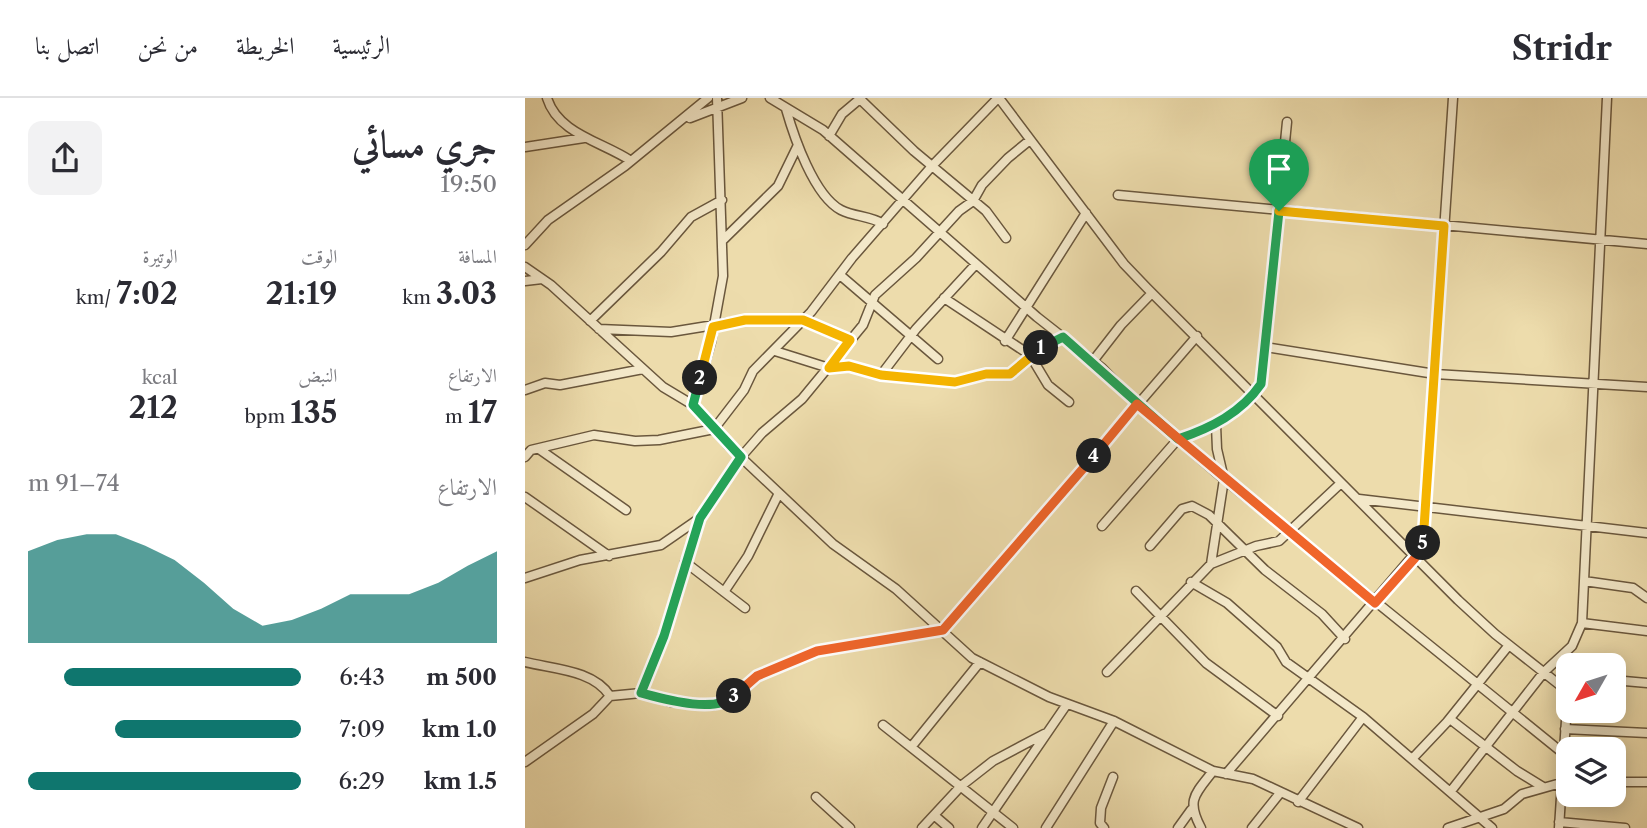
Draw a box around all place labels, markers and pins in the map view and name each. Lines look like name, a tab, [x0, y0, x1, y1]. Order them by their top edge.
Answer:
pin	[1249, 139, 1309, 211]
pin: 1	[1023, 330, 1059, 366]
pin: 2	[683, 360, 717, 396]
pin: 4	[1077, 438, 1111, 474]
pin: 5	[1405, 526, 1441, 560]
pin: 3	[717, 678, 752, 714]

